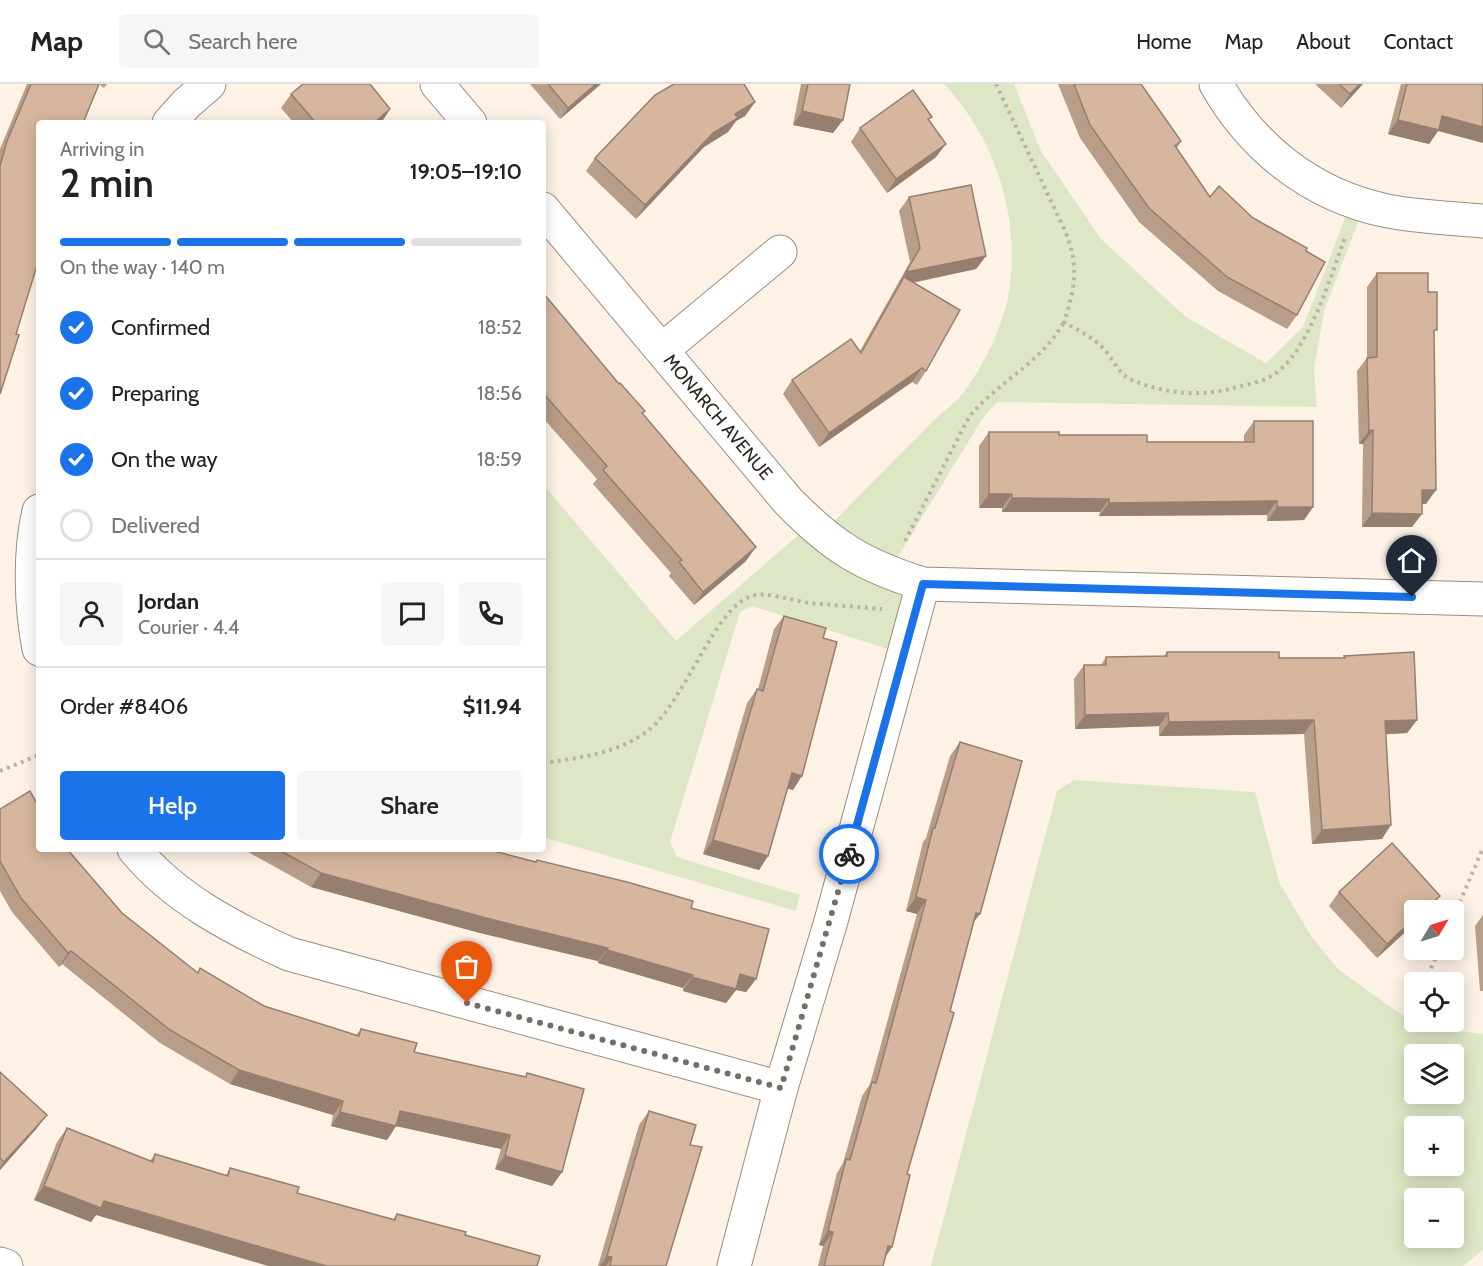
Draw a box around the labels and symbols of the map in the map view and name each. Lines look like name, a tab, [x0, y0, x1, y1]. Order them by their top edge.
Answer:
street label: MONARCH AVENUE	[659, 350, 777, 484]
pin	[1386, 535, 1437, 597]
courier	[819, 824, 879, 884]
north arrow	[1404, 900, 1464, 960]
pin	[441, 941, 492, 1003]

